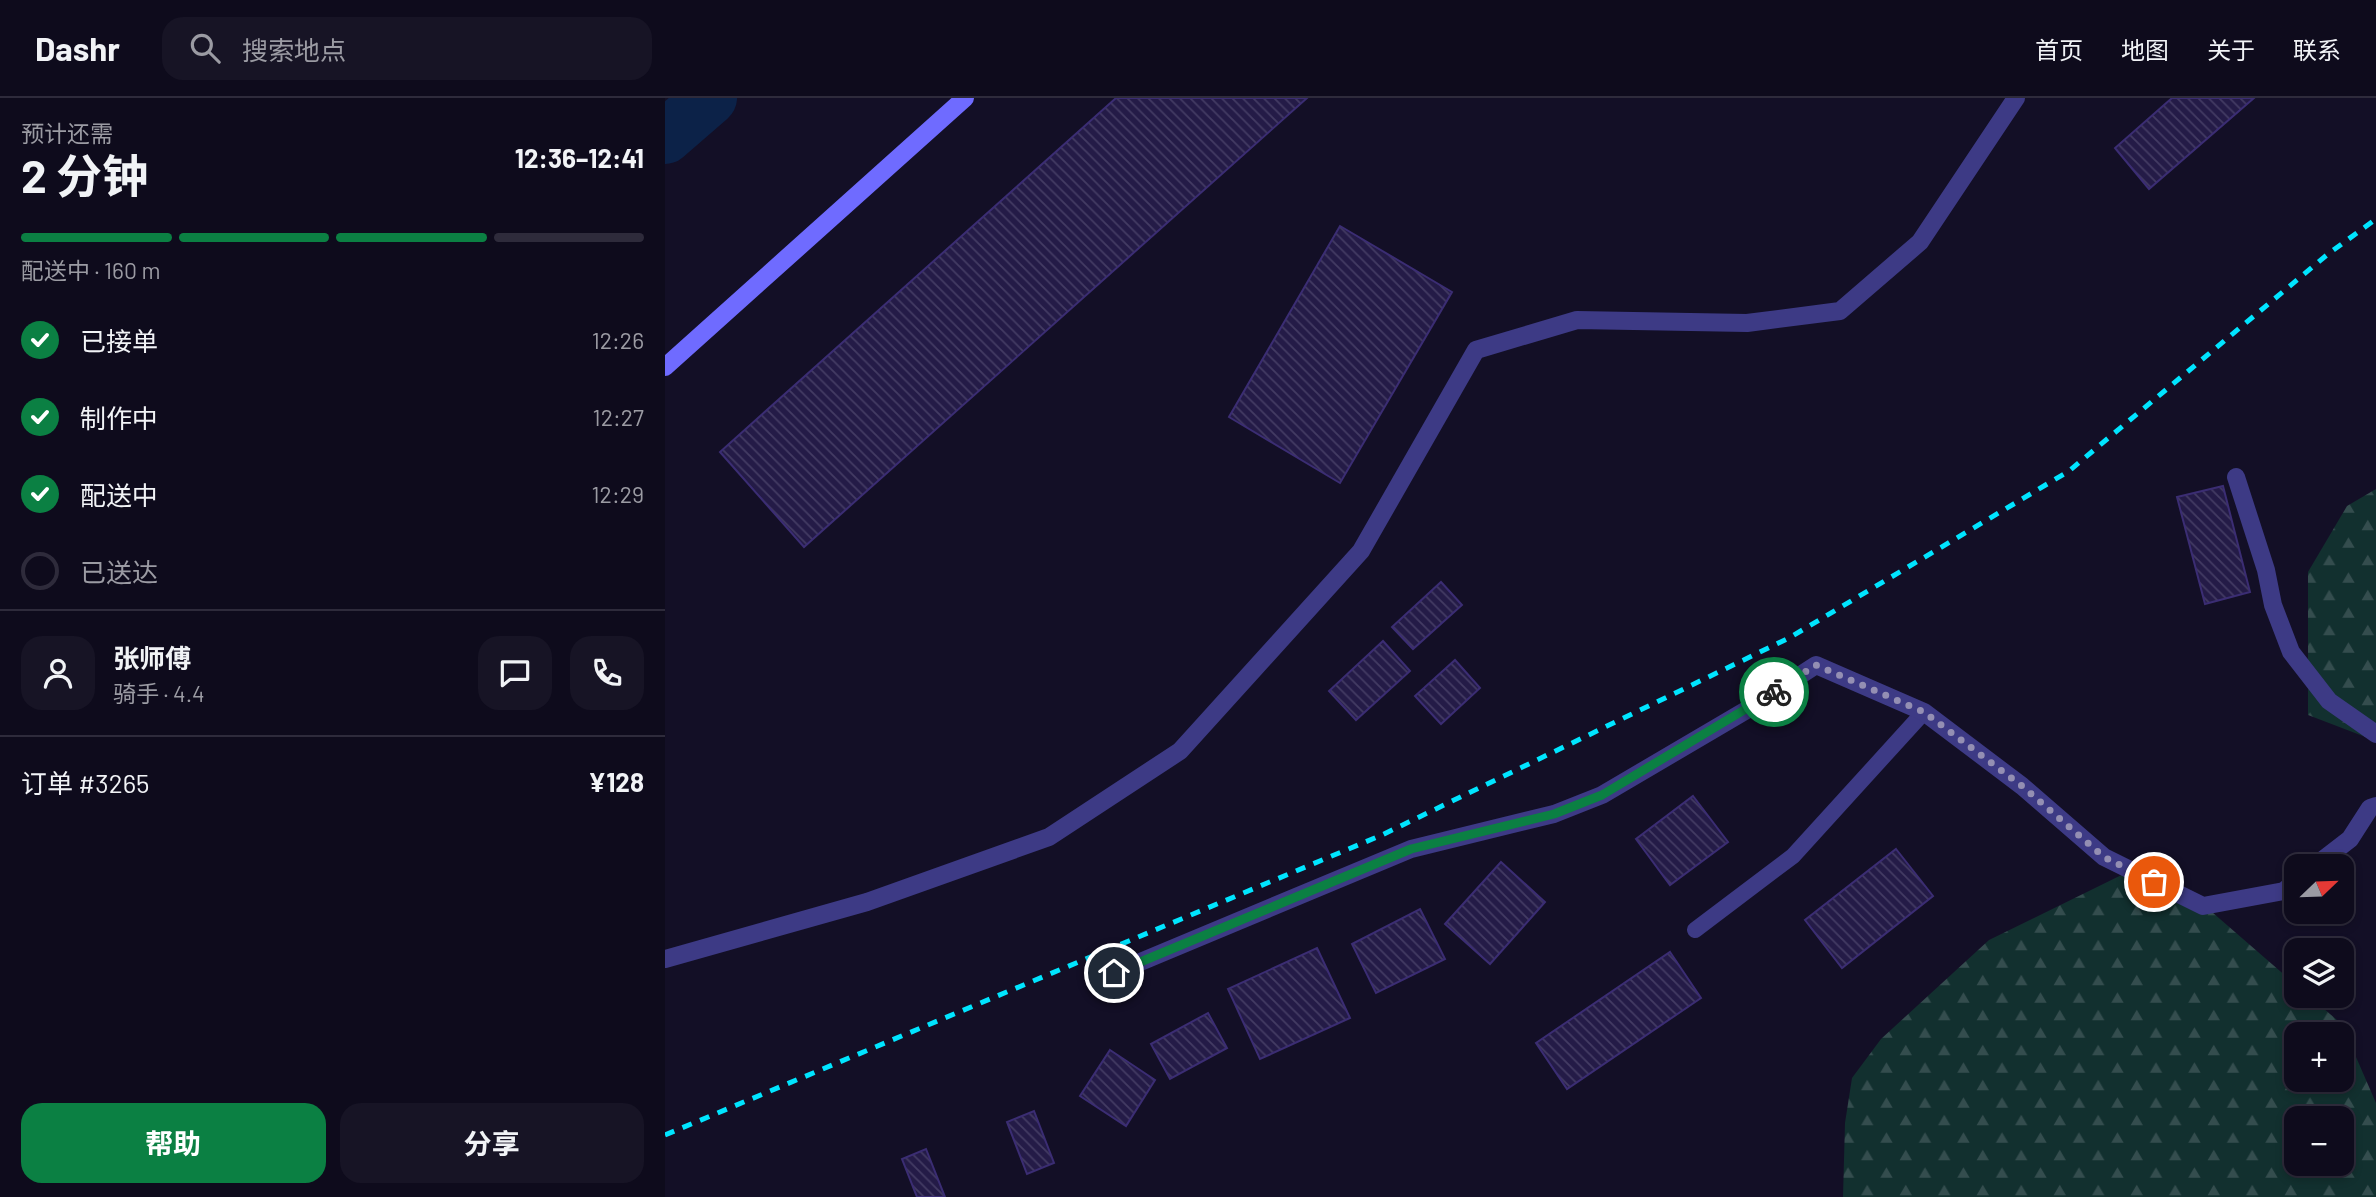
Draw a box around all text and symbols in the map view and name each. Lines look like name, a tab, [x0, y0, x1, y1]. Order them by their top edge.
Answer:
search box	[162, 17, 652, 80]
text: Dashr	[35, 28, 120, 68]
icon: search	[186, 29, 224, 67]
text: 搜索地点	[242, 34, 346, 65]
text: 首页	[2035, 35, 2083, 64]
text: 地图	[2121, 35, 2169, 64]
text: 关于	[2207, 35, 2255, 64]
text: 联系	[2293, 35, 2341, 64]
text: 预计还需	[21, 119, 113, 147]
text: 12:36–12:41	[515, 142, 644, 173]
text: 2 分钟	[21, 147, 148, 202]
text: 配送中 · 160 m	[21, 256, 161, 284]
icon: check	[21, 321, 59, 359]
text: 已接单	[80, 325, 158, 356]
text: 12:26	[592, 326, 644, 354]
icon: check	[21, 398, 59, 436]
text: 制作中	[80, 402, 158, 433]
text: 12:27	[593, 403, 644, 431]
icon: check	[21, 475, 59, 513]
text: 配送中	[80, 479, 158, 510]
text: 12:29	[592, 480, 644, 508]
text: 已送达	[80, 556, 158, 587]
button: person	[21, 636, 95, 710]
button: chat	[478, 636, 552, 710]
button: phone	[570, 636, 644, 710]
text: 张师傅	[113, 642, 191, 673]
courier	[1739, 657, 1809, 727]
icon: bike	[1755, 673, 1793, 711]
text: 骑手 · 4.4	[113, 679, 205, 707]
text: ¥128	[588, 766, 644, 797]
text: 订单 #3265	[21, 767, 149, 798]
pin	[2124, 852, 2184, 912]
north arrow	[2284, 854, 2354, 924]
map controls	[2284, 854, 2354, 1176]
icon: bag	[2135, 863, 2173, 901]
button: layers	[2284, 938, 2354, 1008]
pin	[1084, 943, 1144, 1003]
icon: home	[1095, 954, 1133, 992]
button: +	[2284, 1022, 2354, 1092]
button: 帮助	[21, 1103, 326, 1183]
button: 分享	[340, 1103, 644, 1183]
button: −	[2284, 1106, 2354, 1176]

